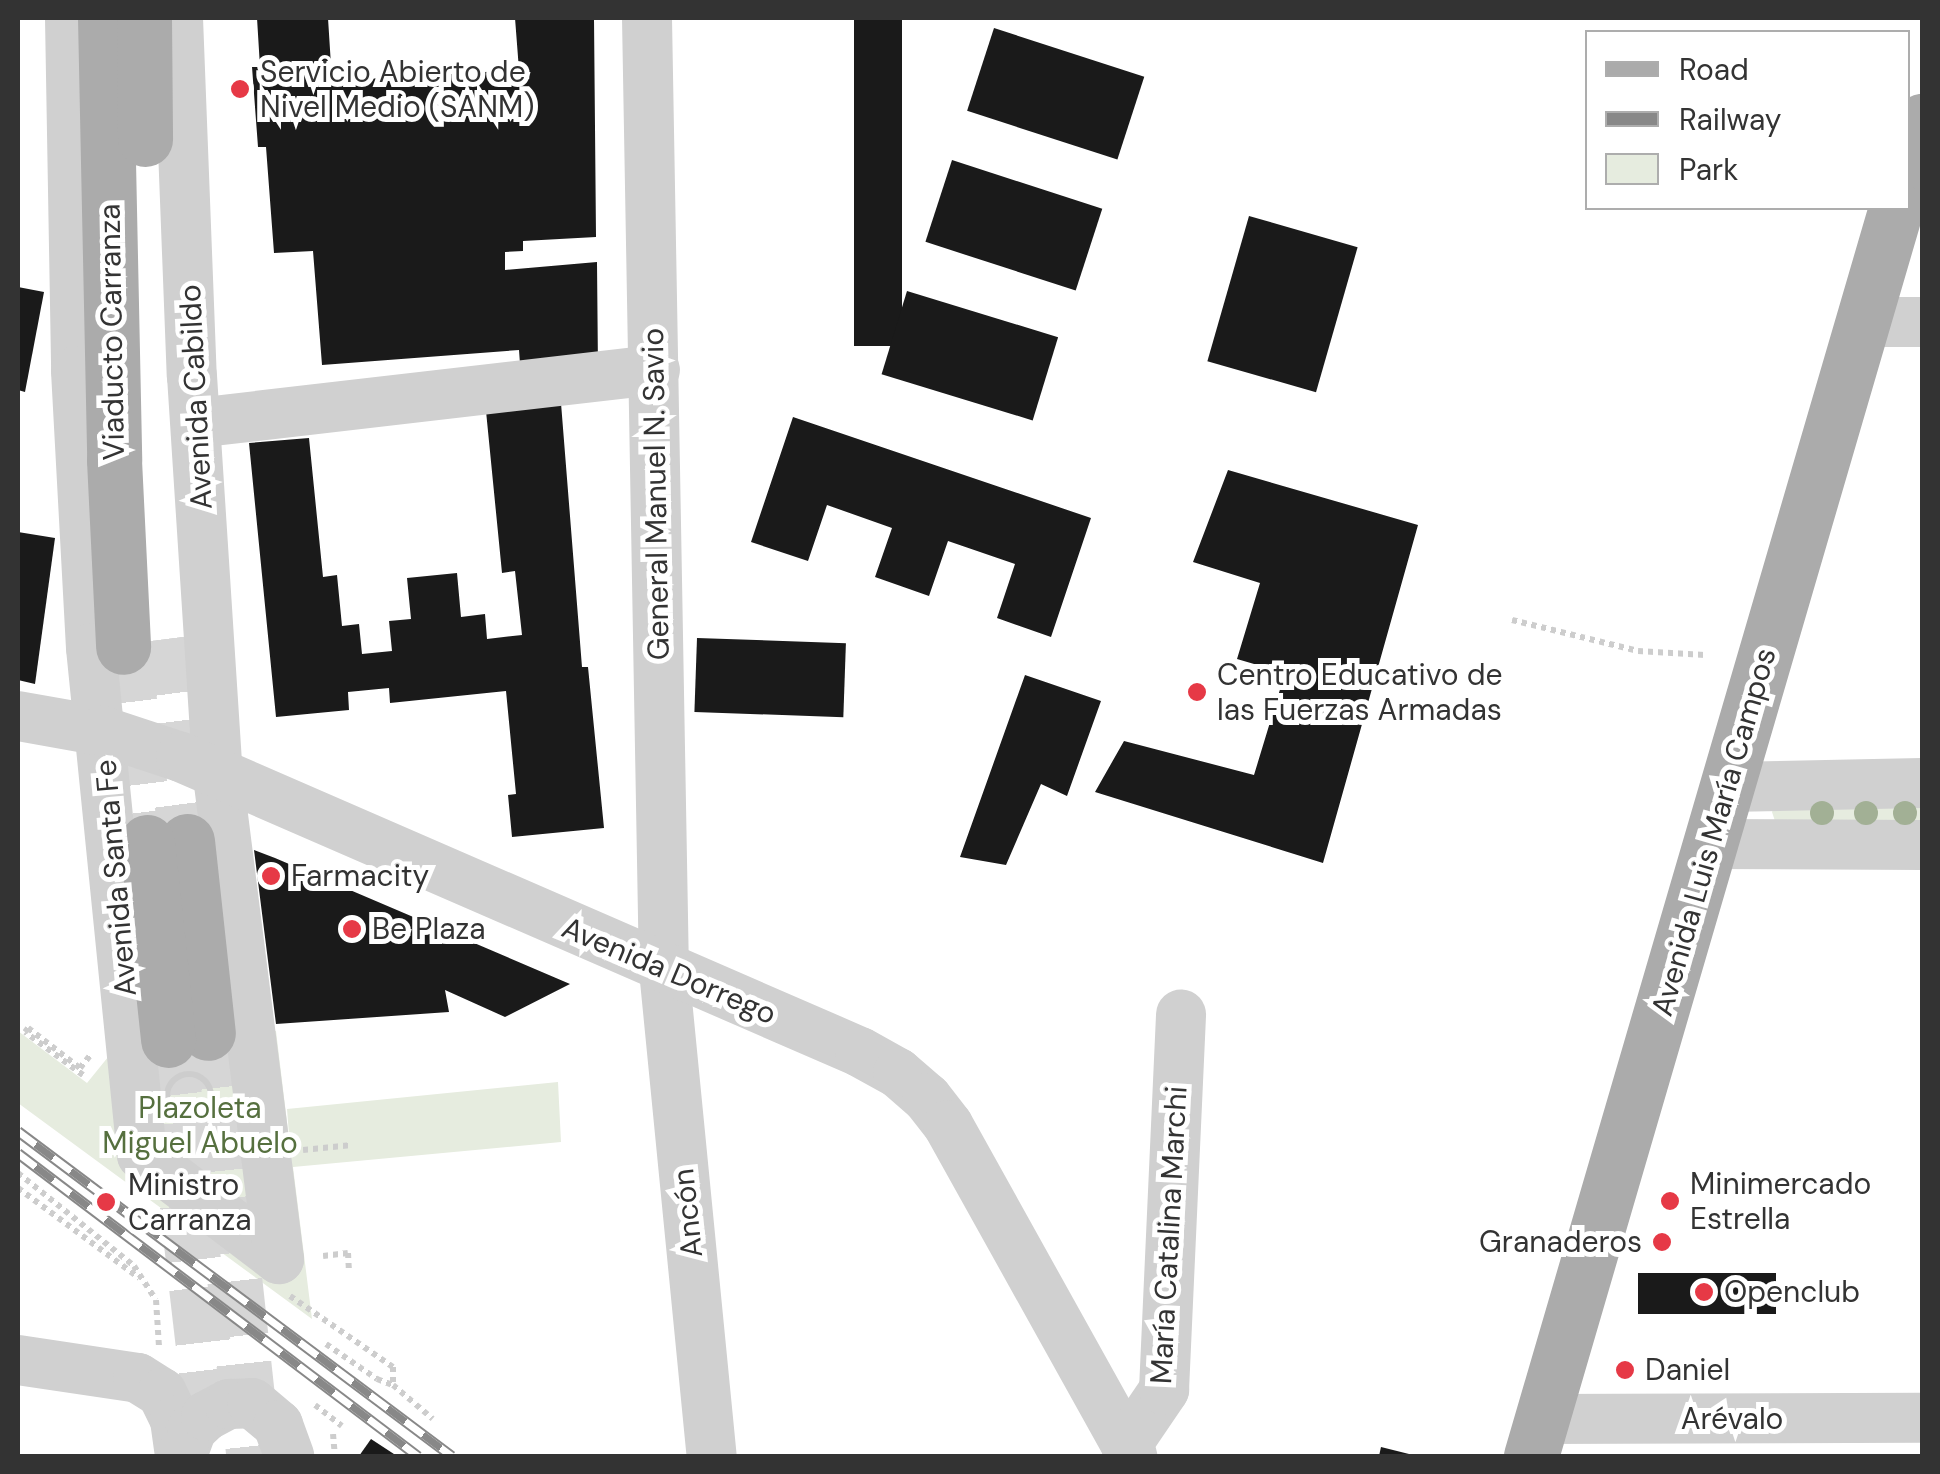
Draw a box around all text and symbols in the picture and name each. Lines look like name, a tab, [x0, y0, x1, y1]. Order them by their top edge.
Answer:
legend	[1585, 30, 1910, 210]
text: Road	[1679, 50, 1749, 89]
place label: Servicio Abierto de Nivel Medio (SANM)	[260, 54, 534, 124]
marker: Servicio Abierto de Nivel Medio (SANM)	[229, 78, 251, 100]
text: Railway	[1679, 100, 1782, 139]
text: Park	[1679, 150, 1738, 189]
street label: Viaducto Carranza	[92, 203, 132, 461]
street label: Avenida Cabildo	[172, 284, 220, 510]
street label: General Manuel N. Savio	[635, 328, 677, 660]
street label: Avenida Luis María Campos	[1644, 644, 1784, 1020]
place label: Centro Educativo de las Fuerzas Armadas	[1217, 657, 1502, 728]
marker: Centro Educativo de las Fuerzas Armadas	[1186, 681, 1208, 703]
street label: Avenida Santa Fe	[88, 758, 144, 998]
place label: Farmacity	[291, 858, 429, 894]
marker: Farmacity	[260, 865, 282, 887]
street label: Avenida Dorrego	[557, 910, 781, 1032]
place label: Be Plaza	[372, 911, 486, 947]
marker: Be Plaza	[341, 918, 363, 940]
street label: María Catalina Marchi	[1143, 1085, 1195, 1385]
park label: Plazoleta Miguel Abuelo	[102, 1090, 298, 1160]
place label: Minimercado Estrella	[1690, 1166, 1871, 1236]
place label: Ministro Carranza	[128, 1167, 252, 1238]
street label: Ancón	[665, 1167, 711, 1259]
marker: Ministro Carranza	[93, 1189, 119, 1215]
marker: Minimercado Estrella	[1659, 1190, 1681, 1212]
place label: Granaderos	[1479, 1224, 1642, 1260]
marker: Granaderos	[1651, 1231, 1673, 1253]
place label: Openclub	[1724, 1274, 1860, 1310]
marker: Openclub	[1693, 1281, 1715, 1303]
place label: Daniel	[1645, 1352, 1730, 1388]
marker: Daniel	[1614, 1359, 1636, 1381]
street label: Arévalo	[1681, 1401, 1783, 1437]

